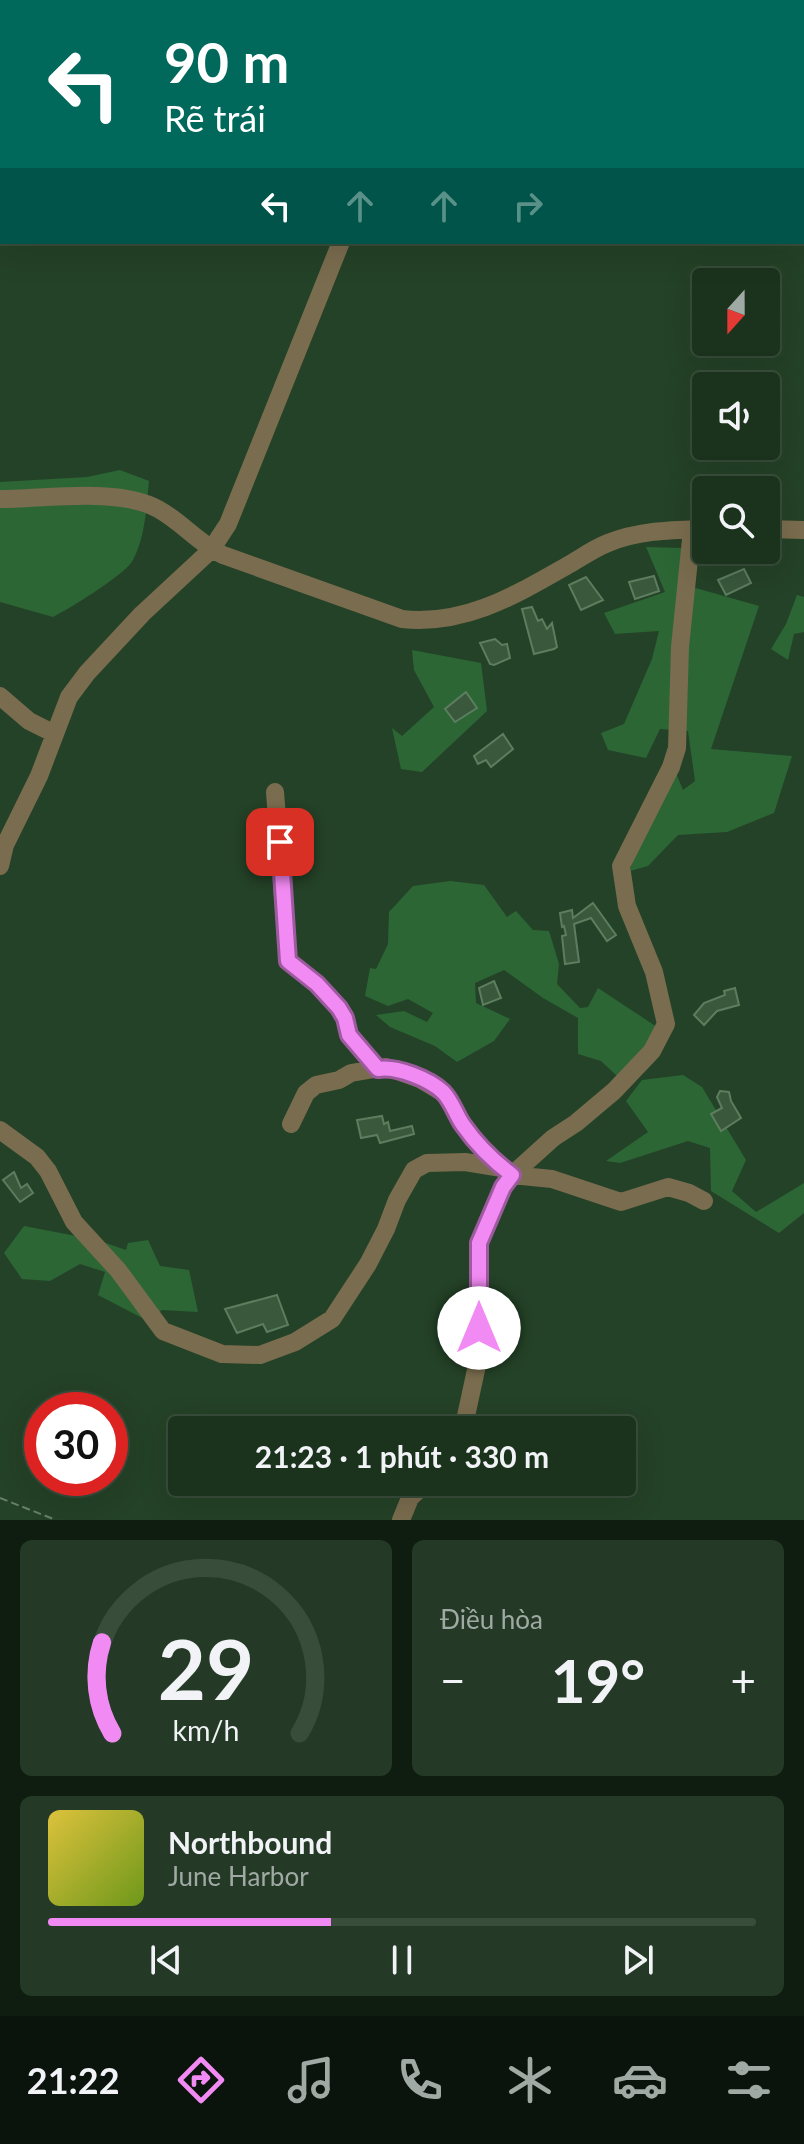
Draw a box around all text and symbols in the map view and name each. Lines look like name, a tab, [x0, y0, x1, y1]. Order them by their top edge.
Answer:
text: 90 m	[164, 28, 289, 95]
icon: left	[32, 32, 136, 136]
text: Rẽ trái	[164, 96, 266, 140]
icon: left	[254, 184, 298, 228]
icon: ahead	[338, 184, 382, 228]
icon: ahead	[422, 184, 466, 228]
icon: right	[506, 184, 550, 228]
north arrow	[692, 268, 780, 356]
map controls	[692, 268, 780, 564]
button: sound	[692, 372, 780, 460]
button: search	[692, 476, 780, 564]
pin	[246, 808, 314, 876]
icon: arrive	[258, 820, 302, 864]
position arrow	[437, 1286, 521, 1370]
speed limit sign: 30	[24, 1392, 128, 1496]
text: 21:23 · 1 phút · 330 m	[255, 1438, 549, 1474]
text: Điều hòa	[440, 1603, 543, 1635]
text: 29	[158, 1618, 254, 1718]
text: 19°	[551, 1644, 645, 1716]
text: −	[440, 1654, 466, 1706]
text: +	[730, 1654, 756, 1706]
text: km/h	[173, 1713, 239, 1747]
text: Northbound	[168, 1824, 332, 1860]
text: June Harbor	[168, 1860, 309, 1892]
icon: previous	[144, 1938, 188, 1982]
icon: pause	[380, 1938, 424, 1982]
icon: next	[616, 1938, 660, 1982]
icon: directions	[173, 2052, 229, 2108]
icon: music	[283, 2052, 339, 2108]
icon: phone	[392, 2052, 448, 2108]
icon: climate	[502, 2052, 558, 2108]
icon: car	[612, 2052, 668, 2108]
icon: filters	[721, 2052, 777, 2108]
text: 21:22	[27, 2058, 120, 2102]

